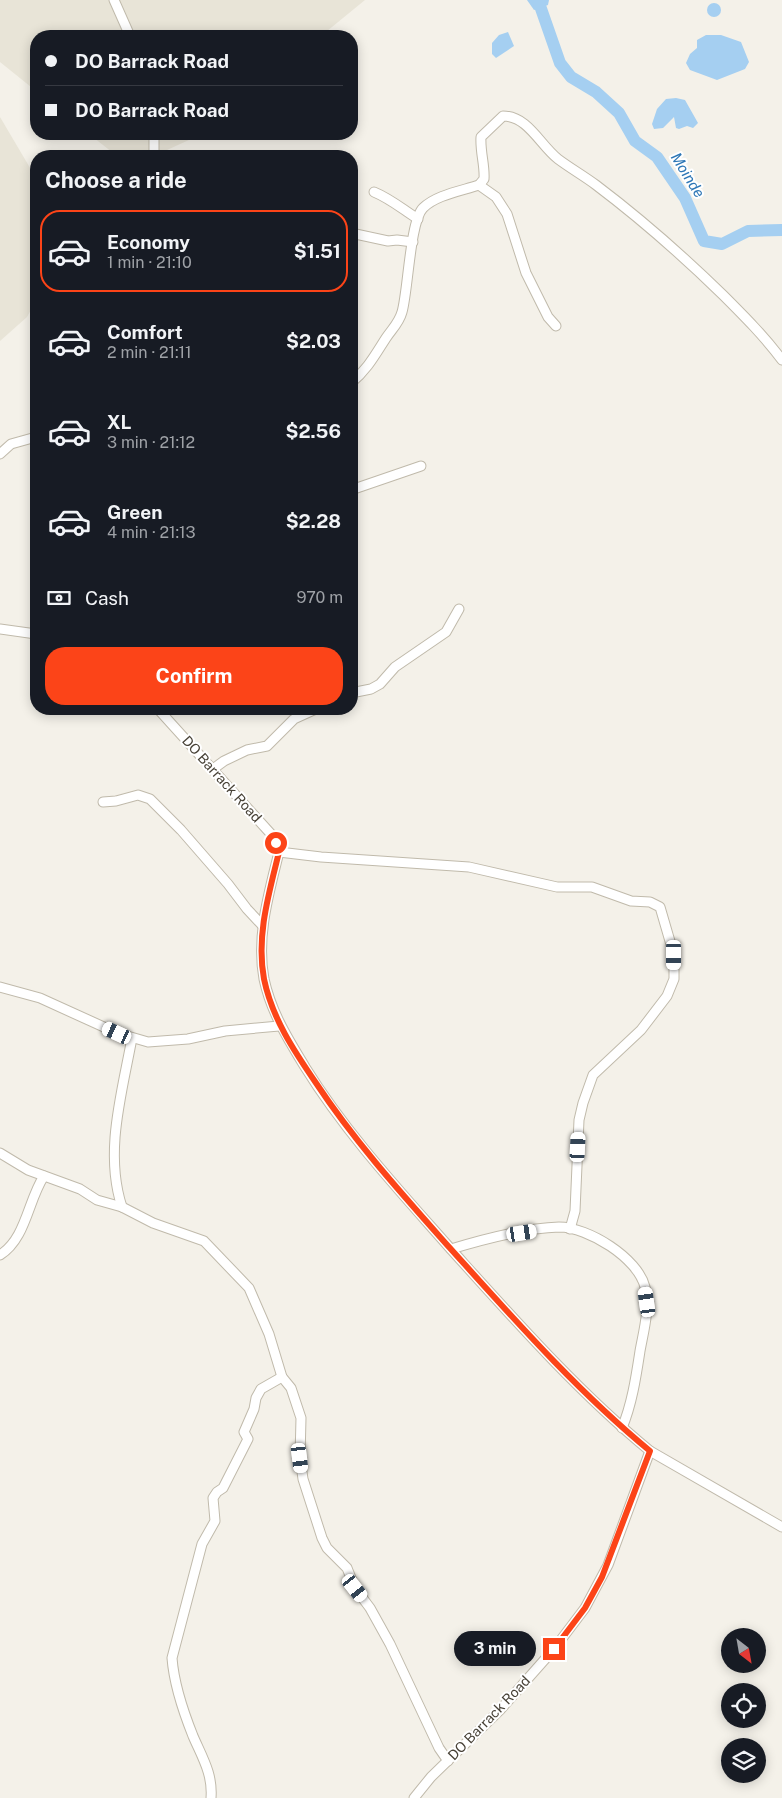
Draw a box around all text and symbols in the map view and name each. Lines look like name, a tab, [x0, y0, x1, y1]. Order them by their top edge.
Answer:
text: DO Barrack Road	[75, 50, 229, 72]
text: DO Barrack Road	[75, 99, 229, 121]
water label: Moinde	[668, 149, 708, 201]
text: Choose a ride	[45, 167, 187, 193]
icon: car	[47, 229, 92, 274]
text: Economy	[107, 231, 190, 253]
text: $1.51	[294, 240, 341, 262]
text: 1 min · 21:10	[107, 253, 192, 272]
icon: car	[47, 319, 92, 364]
text: Comfort	[107, 321, 183, 343]
text: $2.03	[286, 330, 341, 352]
text: 2 min · 21:11	[107, 343, 192, 362]
icon: car	[47, 409, 92, 454]
text: XL	[107, 411, 132, 433]
text: $2.56	[286, 420, 341, 442]
text: 3 min · 21:12	[107, 433, 195, 452]
icon: car	[47, 499, 92, 544]
text: Green	[107, 501, 162, 523]
text: $2.28	[286, 510, 341, 532]
text: 4 min · 21:13	[107, 523, 196, 542]
icon: cash	[45, 584, 73, 612]
text: Cash	[85, 587, 129, 609]
text: 970 m	[296, 588, 343, 607]
button: Confirm	[45, 647, 343, 705]
street label: DO Barrack Road	[179, 732, 265, 826]
route start	[265, 832, 287, 854]
car	[666, 940, 681, 970]
car	[100, 1020, 133, 1046]
car	[569, 1132, 586, 1162]
car	[506, 1223, 537, 1243]
car	[637, 1286, 656, 1318]
car	[290, 1442, 309, 1474]
car	[339, 1572, 370, 1604]
north arrow	[721, 1628, 766, 1672]
map controls	[721, 1628, 766, 1783]
callout: 3 min	[454, 1632, 536, 1666]
route end	[543, 1638, 565, 1660]
text: 3 min	[474, 1639, 516, 1658]
street label: DO Barrack Road	[445, 1673, 533, 1763]
button: locate	[721, 1683, 766, 1728]
button: layers	[721, 1738, 766, 1783]

